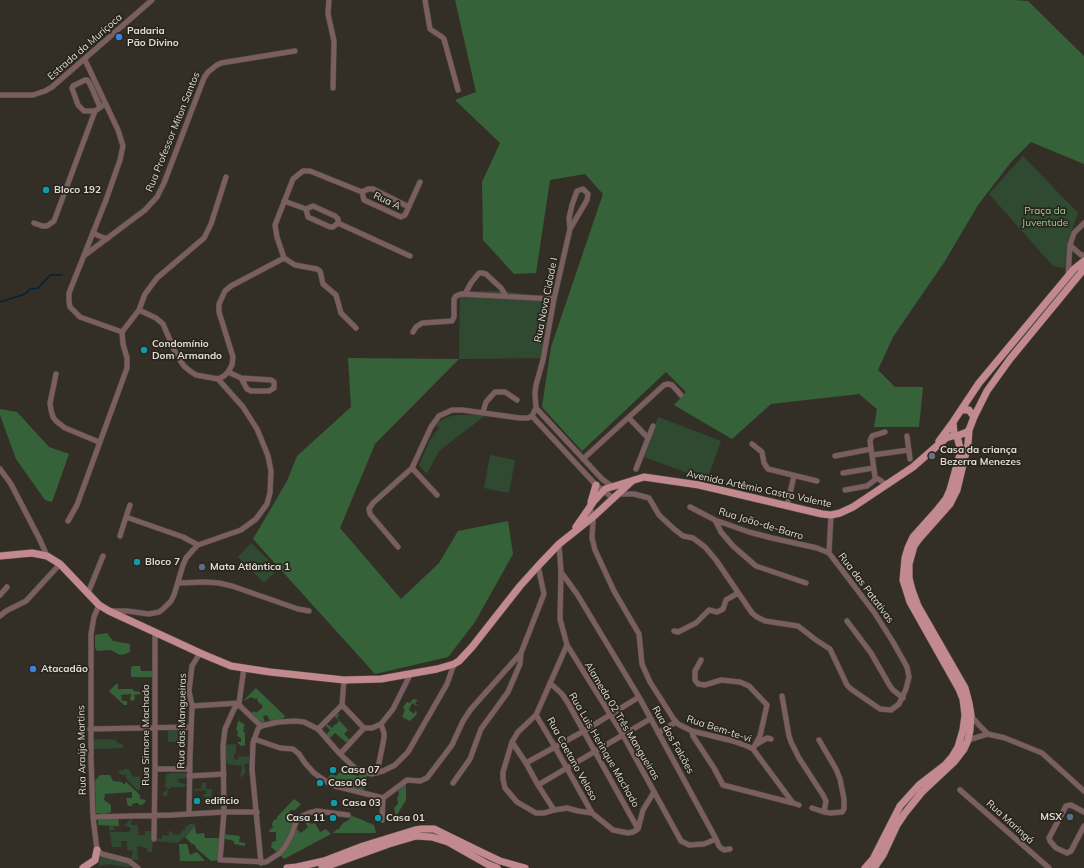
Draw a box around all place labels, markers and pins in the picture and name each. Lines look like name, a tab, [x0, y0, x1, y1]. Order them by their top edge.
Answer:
place label: Padaria Pão Divino	[127, 25, 179, 48]
marker: Padaria Pão Divino	[114, 32, 124, 42]
place label: Bloco 192	[54, 184, 101, 196]
marker: Bloco 192	[41, 185, 51, 195]
place label: Condomínio Dom Armando	[152, 338, 222, 362]
marker: Condomínio Dom Armando	[139, 345, 149, 355]
place label: Casa da criança Bezerra Menezes	[940, 444, 1021, 468]
marker: Casa da criança Bezerra Menezes	[927, 451, 937, 461]
place label: Bloco 7	[145, 556, 180, 568]
marker: Bloco 7	[132, 557, 142, 567]
place label: Mata Atlântica 1	[210, 561, 290, 573]
marker: Mata Atlântica 1	[197, 562, 207, 572]
place label: Atacadão	[41, 663, 88, 675]
marker: Atacadão	[28, 664, 38, 674]
place label: Casa 07	[341, 764, 380, 776]
marker: Casa 07	[328, 765, 338, 775]
place label: Casa 06	[328, 777, 367, 789]
marker: Casa 06	[315, 778, 325, 788]
place label: edificio	[205, 795, 239, 807]
marker: edificio	[192, 796, 202, 806]
place label: Casa 03	[342, 797, 381, 809]
marker: Casa 03	[329, 798, 339, 808]
place label: MSX	[1040, 811, 1062, 823]
place label: Casa 11	[286, 812, 325, 824]
place label: Casa 01	[386, 812, 425, 824]
marker: MSX	[1065, 812, 1075, 822]
marker: Casa 11	[328, 813, 338, 823]
marker: Casa 01	[373, 813, 383, 823]

